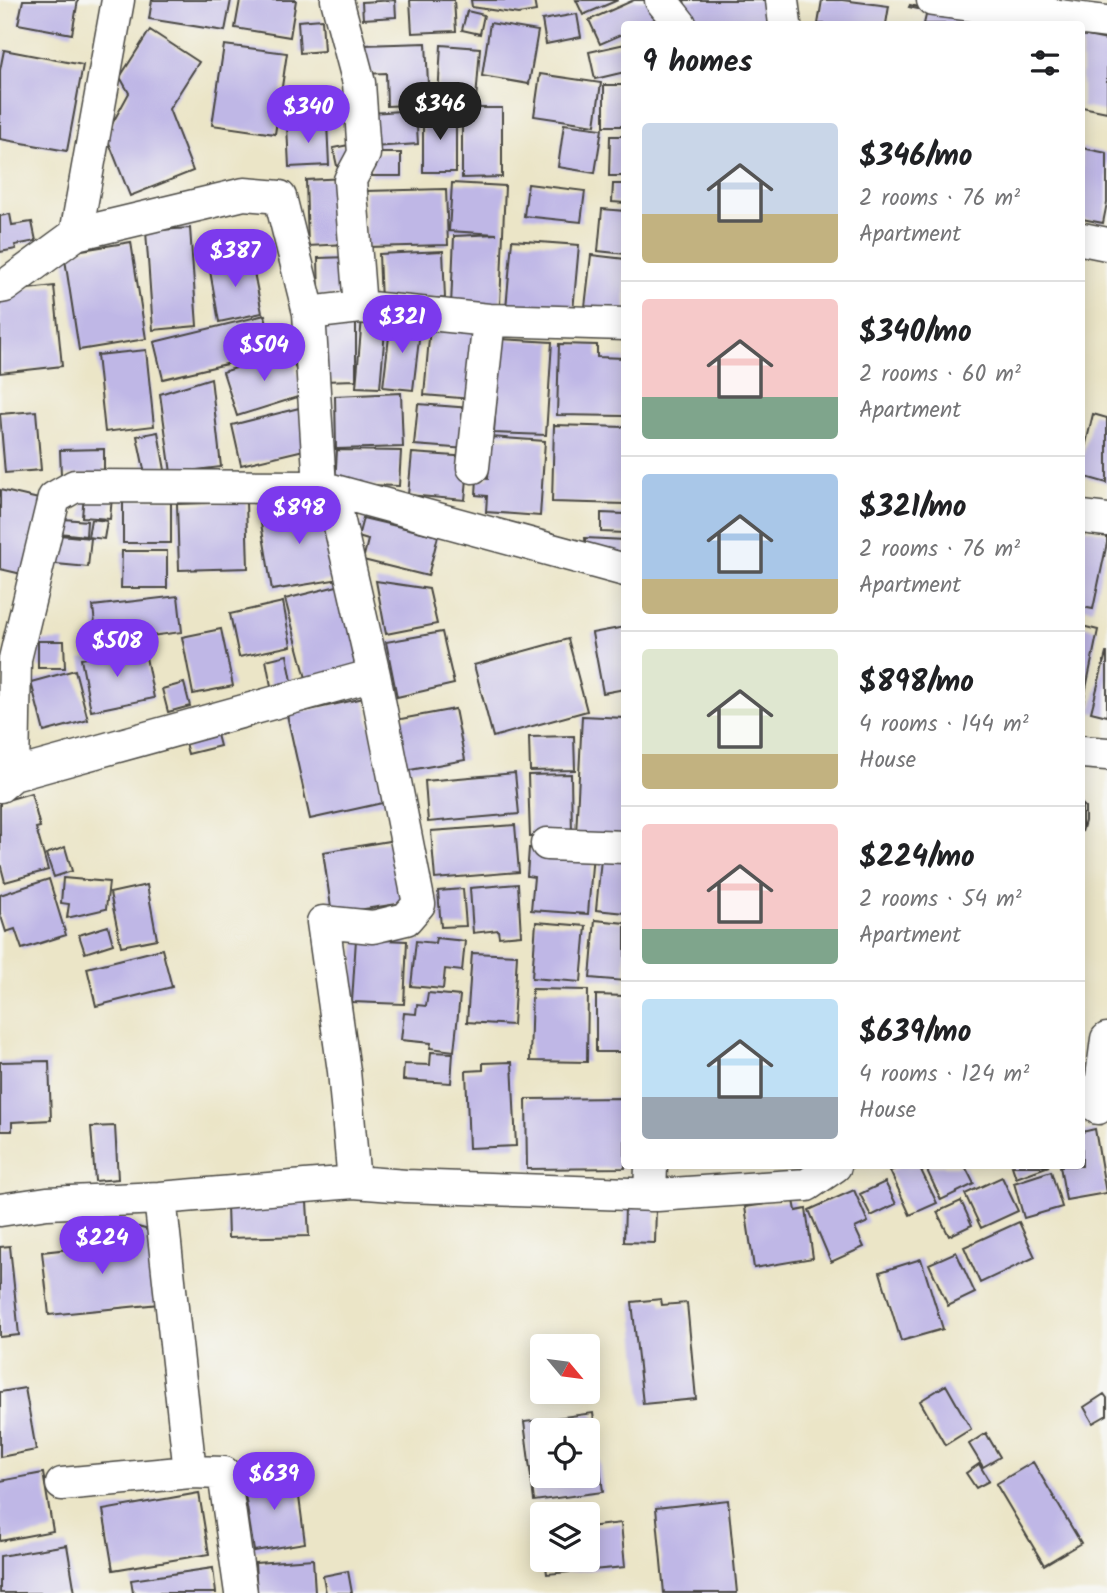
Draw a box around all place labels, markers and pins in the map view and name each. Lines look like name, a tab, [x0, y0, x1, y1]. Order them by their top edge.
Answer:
pin: $346	[399, 82, 481, 142]
pin: $340	[267, 86, 349, 145]
pin: $387	[194, 230, 276, 289]
pin: $321	[361, 296, 443, 355]
pin: $504	[223, 324, 305, 383]
pin: $898	[258, 486, 340, 546]
pin: $508	[76, 620, 158, 679]
pin: $224	[61, 1216, 143, 1276]
pin: $639	[233, 1452, 315, 1512]

